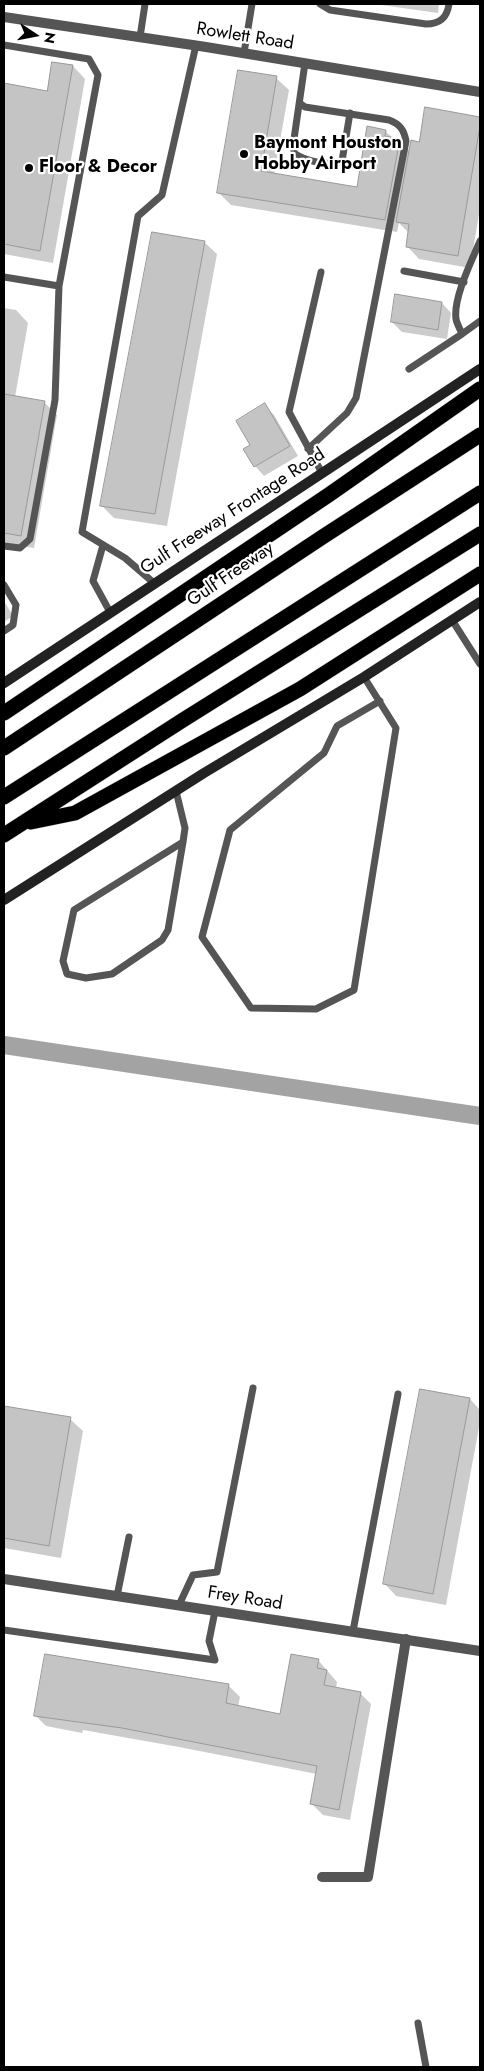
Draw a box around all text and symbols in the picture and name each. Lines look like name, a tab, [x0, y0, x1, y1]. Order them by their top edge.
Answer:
north arrow	[10, 10, 60, 60]
street label: Rowlett Road	[195, 19, 295, 55]
text: N	[39, 30, 61, 45]
place label: Baymont Houston Hobby Airport	[254, 133, 402, 176]
marker: Baymont Houston Hobby Airport	[238, 148, 250, 160]
place label: Floor & Decor	[39, 157, 157, 179]
marker: Floor & Decor	[23, 162, 35, 174]
street label: Gulf Freeway Frontage Road	[137, 444, 329, 580]
street label: Gulf Freeway	[184, 538, 278, 612]
street label: Frey Road	[206, 1582, 284, 1616]

